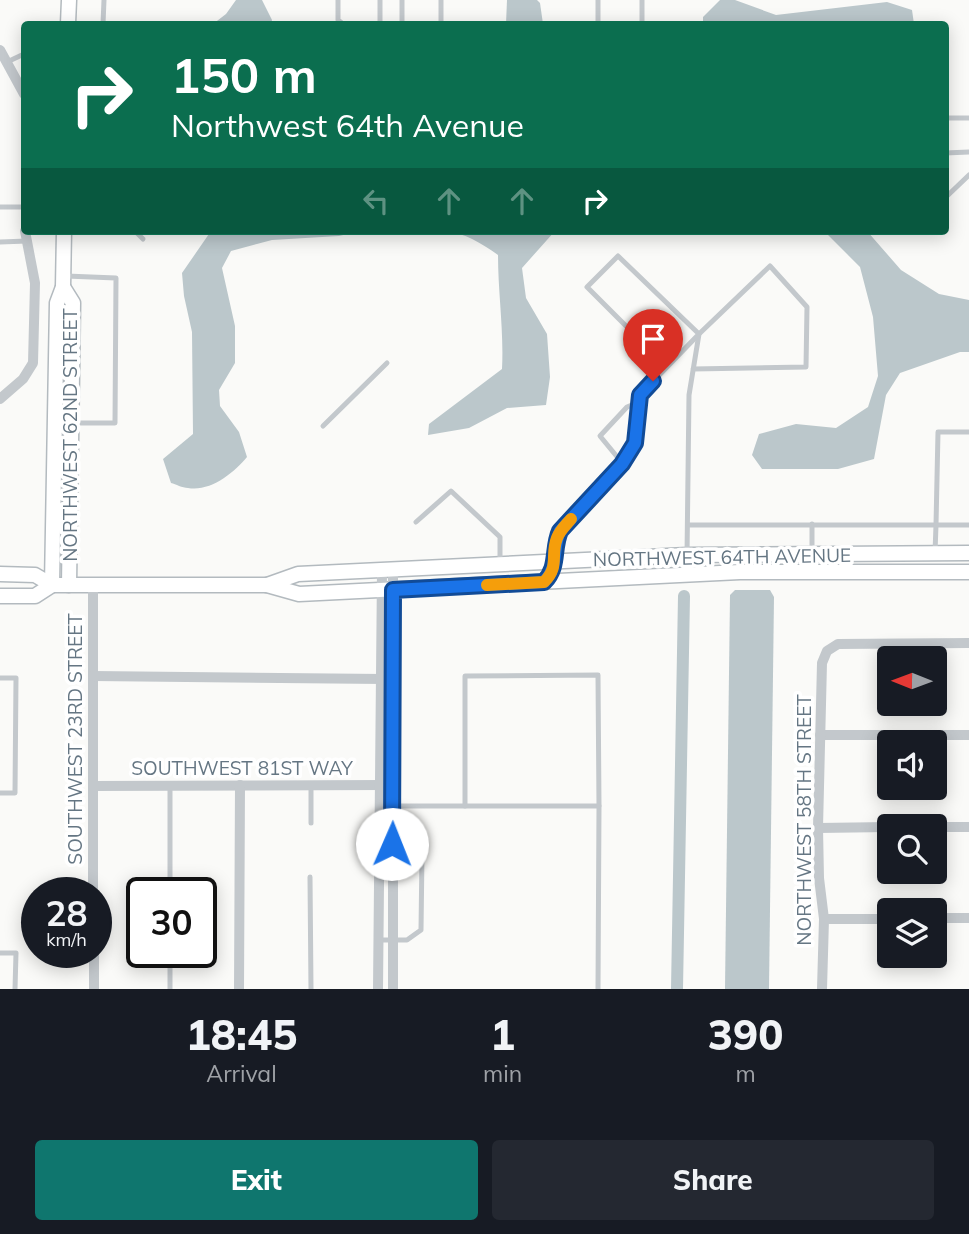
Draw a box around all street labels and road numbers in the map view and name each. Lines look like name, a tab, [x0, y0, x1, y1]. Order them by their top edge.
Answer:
street label: NORTHWEST 62ND STREET	[58, 308, 82, 562]
street label: NORTHWEST 64TH AVENUE	[593, 543, 851, 571]
street label: SOUTHWEST 23RD STREET	[63, 613, 87, 865]
street label: NORTHWEST 58TH STREET	[792, 694, 816, 946]
street label: SOUTHWEST 81ST WAY	[131, 756, 353, 780]

